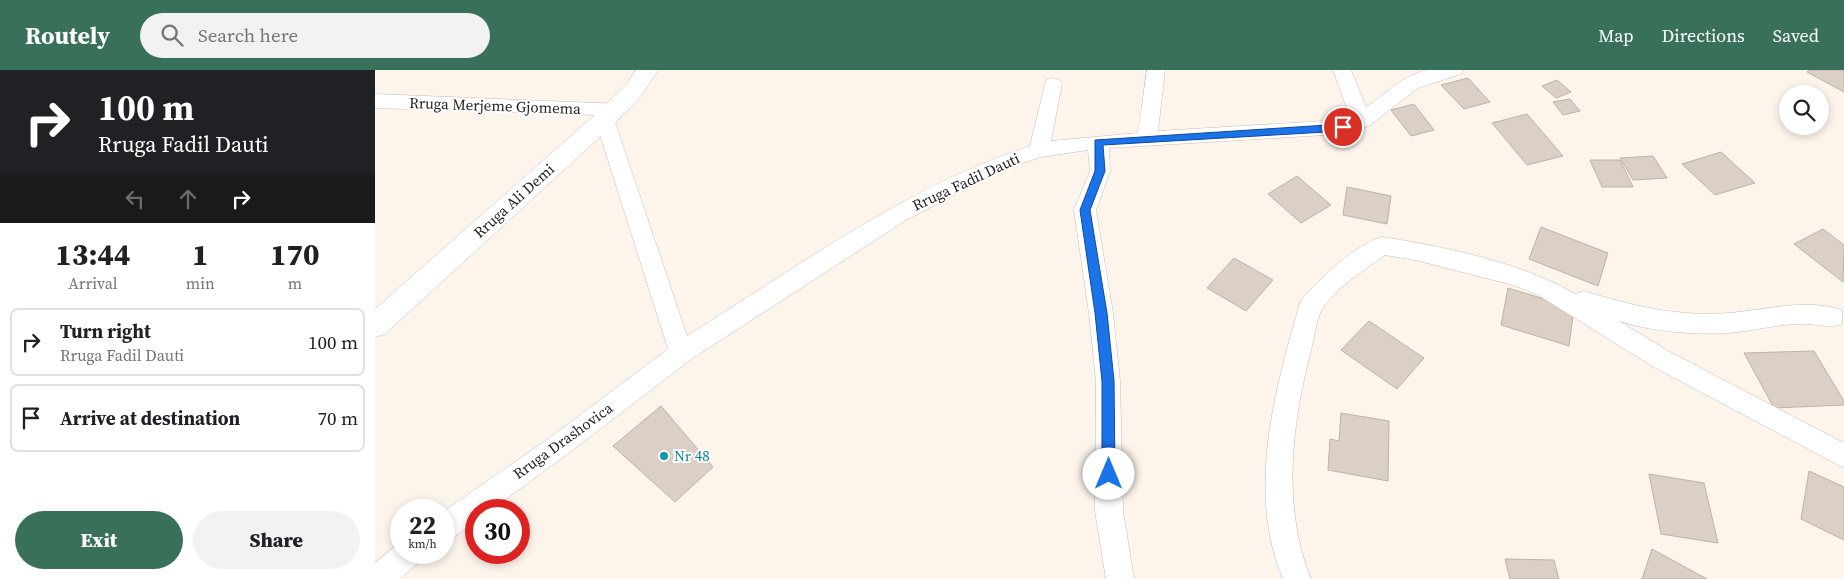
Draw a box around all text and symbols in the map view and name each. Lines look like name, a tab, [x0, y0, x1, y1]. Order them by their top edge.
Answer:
search box	[140, 13, 490, 58]
text: Routely	[25, 19, 110, 52]
icon: search	[158, 21, 186, 49]
text: Search here	[198, 22, 298, 48]
text: Map	[1598, 23, 1634, 48]
text: Directions	[1662, 23, 1745, 48]
text: Saved	[1773, 23, 1819, 48]
text: 100 m	[98, 84, 194, 132]
map controls	[1779, 85, 1829, 135]
button: search	[1779, 85, 1829, 135]
icon: right	[15, 90, 80, 155]
street label: Rruga Merjeme Gjomema	[409, 92, 582, 119]
pin	[1322, 106, 1364, 148]
icon: arrive	[1329, 113, 1357, 141]
text: Rruga Fadil Dauti	[98, 129, 269, 159]
street label: Rruga Fadil Dauti	[909, 147, 1023, 216]
street label: Rruga Ali Demi	[469, 159, 559, 243]
icon: left	[121, 185, 149, 213]
icon: ahead	[174, 185, 202, 213]
icon: right	[227, 185, 255, 213]
text: 13:44	[55, 234, 130, 275]
text: 1	[192, 234, 209, 275]
text: 170	[270, 234, 320, 275]
text: Arrival	[68, 272, 118, 294]
text: min	[186, 272, 215, 294]
text: m	[288, 272, 302, 294]
text: Turn right	[60, 318, 151, 344]
icon: right	[17, 328, 45, 356]
text: 100 m	[308, 329, 358, 355]
text: Rruga Fadil Dauti	[60, 344, 184, 366]
street label: Rruga Drashovica	[509, 397, 617, 484]
icon: arrive	[17, 404, 45, 432]
text: Arrive at destination	[60, 405, 240, 431]
text: 70 m	[317, 405, 358, 431]
place label: Nr 48	[674, 445, 710, 466]
position arrow	[1082, 447, 1134, 499]
marker: Nr 48	[658, 450, 670, 462]
speed limit sign: 30	[465, 499, 530, 564]
text: 22	[409, 508, 436, 542]
button: Exit	[15, 511, 183, 569]
button: Share	[193, 511, 360, 569]
text: km/h	[408, 536, 437, 552]

